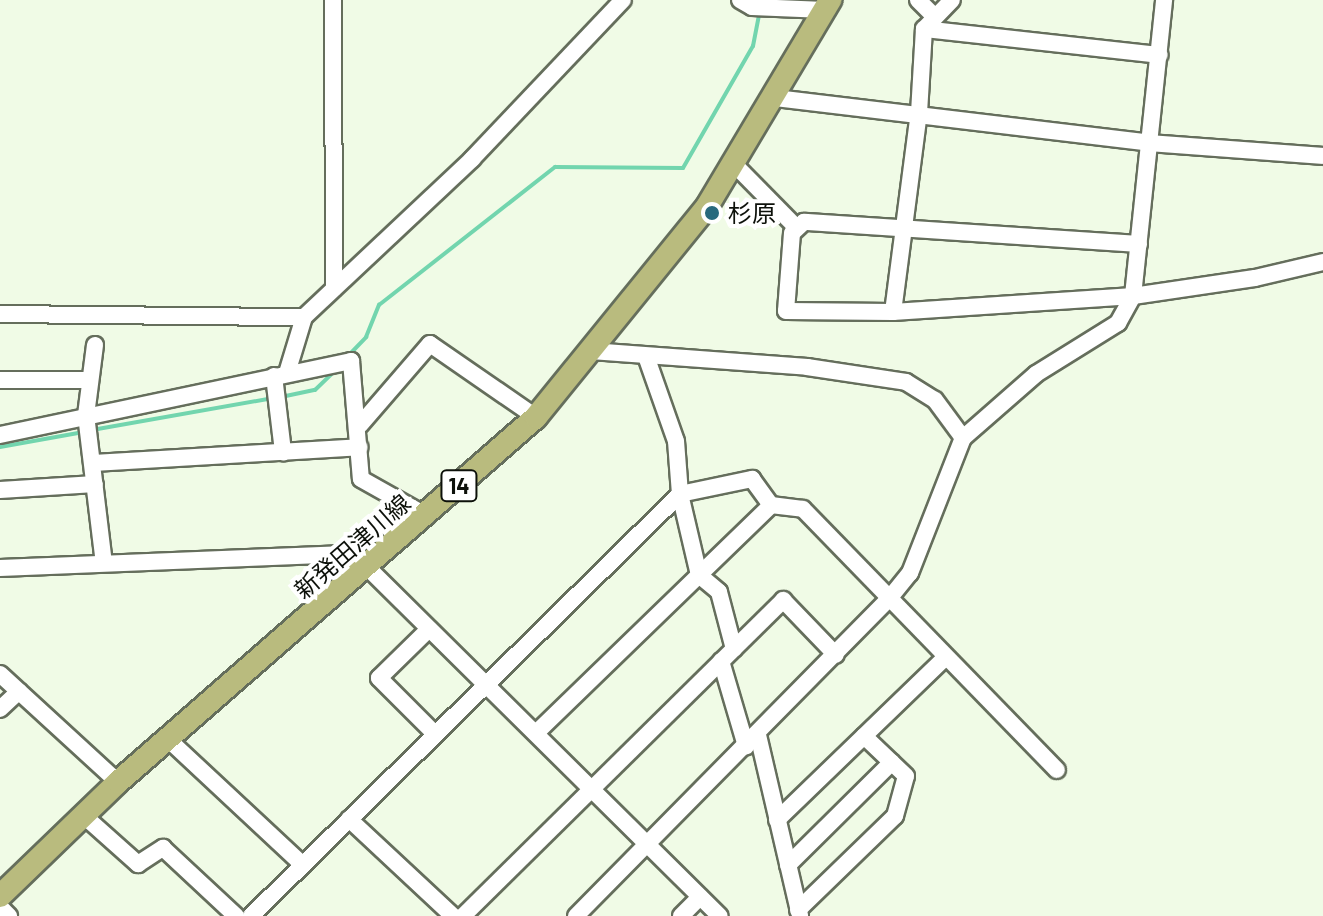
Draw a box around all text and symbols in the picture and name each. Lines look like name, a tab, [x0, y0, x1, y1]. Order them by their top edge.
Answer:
place label: 杉原	[728, 199, 776, 227]
marker: 杉原	[703, 204, 721, 222]
road number: 14	[439, 468, 479, 504]
street label: 新発田津川線	[288, 488, 416, 604]

